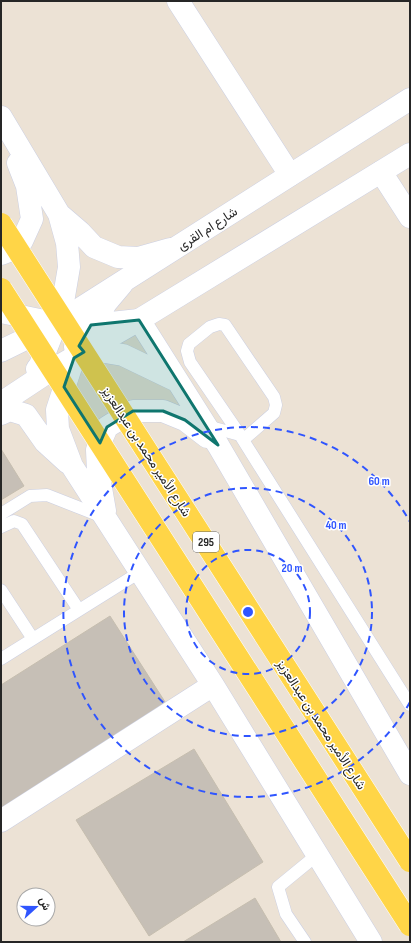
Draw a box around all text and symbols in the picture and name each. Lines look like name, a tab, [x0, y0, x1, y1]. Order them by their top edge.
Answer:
street label: شارع ام القرى	[174, 203, 241, 255]
street label: شارع الأمير محمد بن عبدالعزيز	[97, 383, 194, 520]
text: 60 m	[368, 474, 390, 489]
text: 40 m	[325, 518, 347, 533]
road number: 295	[193, 532, 219, 552]
text: 20 m	[282, 561, 302, 576]
centre of rings	[241, 605, 255, 619]
street label: شارع الأمير محمد بن عبدالعزيز	[272, 656, 369, 793]
north arrow	[16, 887, 56, 927]
text: ش	[36, 895, 53, 912]

